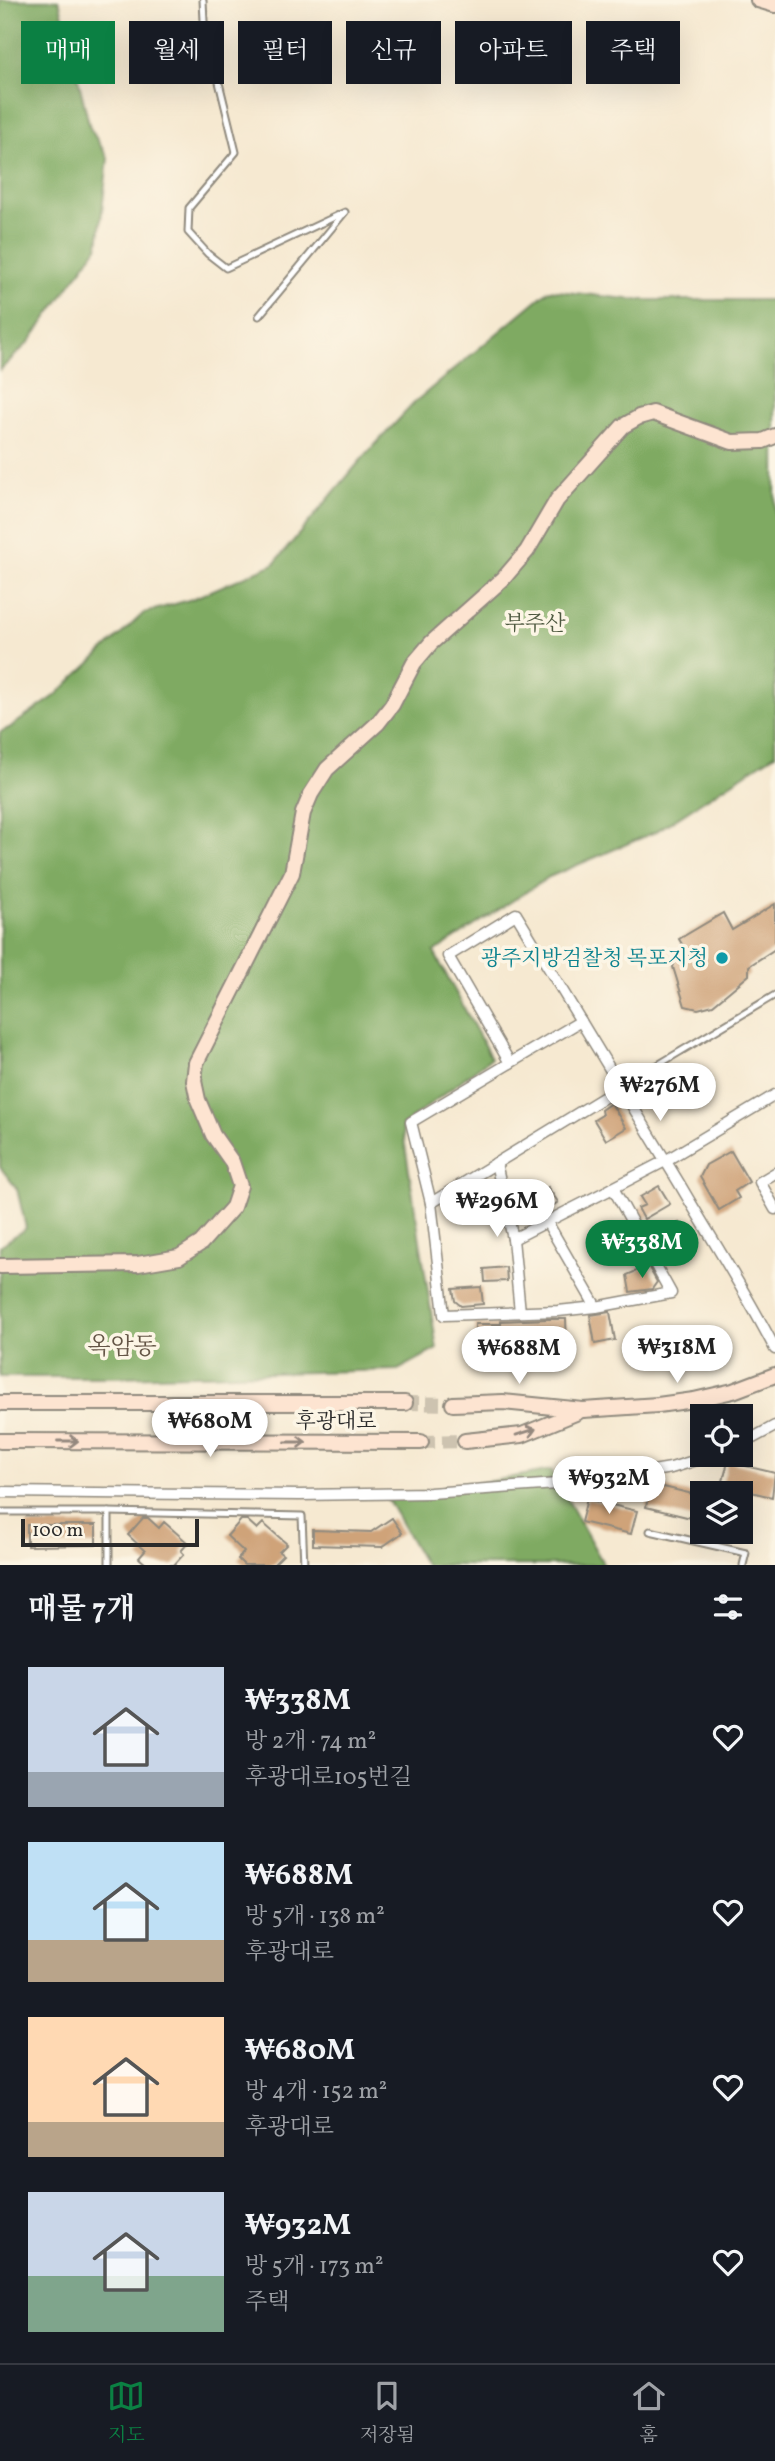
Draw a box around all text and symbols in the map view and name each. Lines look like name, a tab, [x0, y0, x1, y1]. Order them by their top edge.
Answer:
chip: 매매	[21, 21, 115, 84]
chip: 월세	[129, 21, 224, 84]
chip: 필터	[238, 21, 332, 84]
chip: 신규	[346, 21, 441, 84]
chip: 아파트	[455, 21, 572, 84]
chip: 주택	[586, 21, 680, 84]
park label: 부주산	[505, 610, 566, 639]
place label: 광주지방검찰청 목포지청	[481, 945, 708, 974]
marker: 광주지방검찰청 목포지청	[714, 950, 730, 966]
pin: ₩276M	[611, 1064, 709, 1123]
text: ₩276M	[620, 1070, 700, 1102]
pin: ₩296M	[448, 1180, 546, 1239]
text: ₩296M	[456, 1186, 538, 1218]
pin: ₩338M	[593, 1220, 691, 1280]
text: ₩338M	[602, 1227, 683, 1259]
pin: ₩688M	[470, 1326, 568, 1386]
pin: ₩318M	[628, 1326, 726, 1385]
district label: 옥암동	[87, 1331, 157, 1365]
text: ₩318M	[638, 1332, 716, 1364]
text: ₩688M	[478, 1333, 560, 1365]
pin: ₩680M	[161, 1400, 259, 1459]
map controls	[690, 1404, 753, 1544]
button: locate	[690, 1404, 753, 1467]
text: ₩680M	[168, 1406, 252, 1438]
street label: 후광대로	[295, 1408, 377, 1437]
one-way arrow	[514, 1424, 536, 1437]
one-way arrow	[56, 1434, 79, 1448]
one-way arrow	[284, 1435, 307, 1449]
pin: ₩932M	[560, 1456, 658, 1516]
text: ₩932M	[568, 1463, 650, 1495]
button: layers	[690, 1481, 753, 1544]
scale bar	[21, 1516, 200, 1548]
text: 100 m	[32, 1518, 83, 1544]
icon: filters	[709, 1588, 747, 1626]
text: 매물 7개	[28, 1589, 135, 1631]
text: ₩338M	[245, 1680, 351, 1722]
icon: home	[84, 1695, 168, 1779]
icon: heart	[709, 1718, 747, 1756]
text: 방 2개 · 74 m²	[245, 1726, 376, 1758]
text: 후광대로105번길	[245, 1762, 412, 1794]
text: ₩688M	[245, 1855, 353, 1897]
icon: home	[84, 1870, 168, 1954]
icon: heart	[709, 1893, 747, 1931]
text: 방 5개 · 138 m²	[245, 1901, 385, 1933]
text: 후광대로	[245, 1937, 334, 1969]
text: ₩680M	[245, 2030, 355, 2072]
icon: home	[84, 2045, 168, 2129]
icon: heart	[709, 2068, 747, 2106]
text: 방 4개 · 152 m²	[245, 2076, 387, 2108]
text: 후광대로	[245, 2112, 334, 2144]
text: ₩932M	[245, 2205, 351, 2247]
icon: home	[84, 2220, 168, 2304]
icon: heart	[709, 2243, 747, 2281]
text: 방 5개 · 173 m²	[245, 2251, 383, 2283]
text: 주택	[245, 2287, 289, 2319]
tab: 지도	[107, 2377, 145, 2449]
tab: 저장됨	[360, 2377, 415, 2449]
tab: 홈	[630, 2377, 668, 2449]

